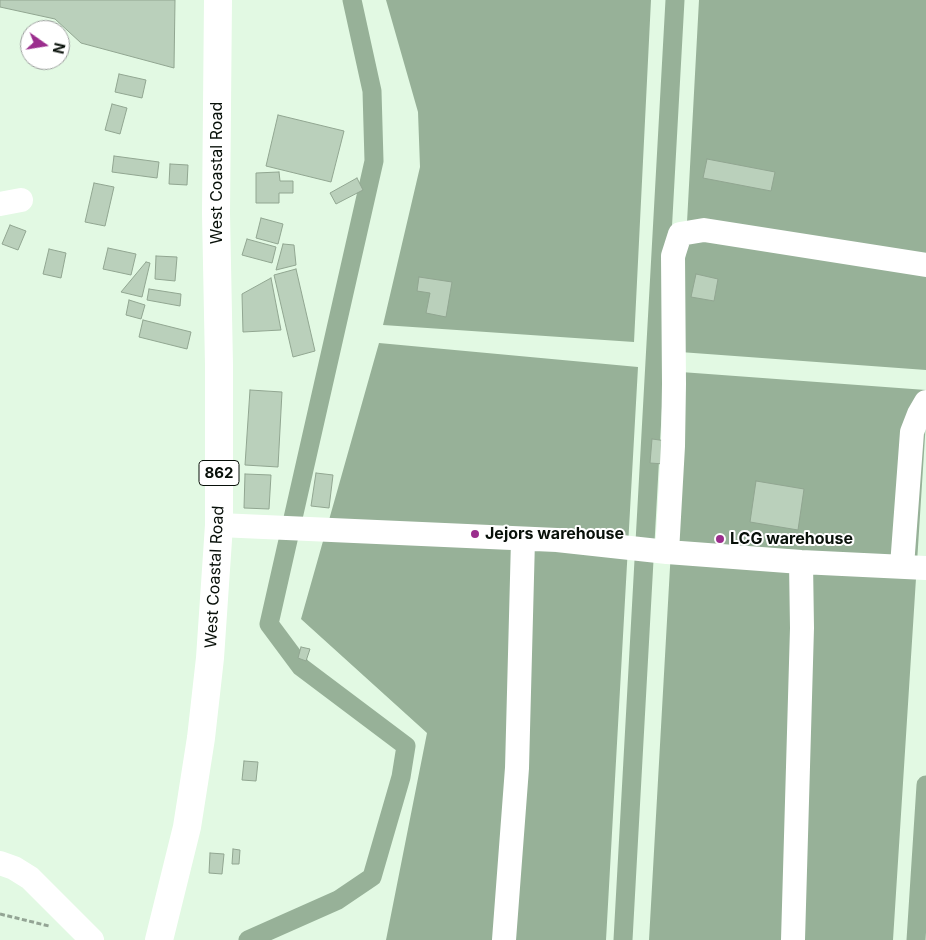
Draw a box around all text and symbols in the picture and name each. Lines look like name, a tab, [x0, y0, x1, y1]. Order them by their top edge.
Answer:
north arrow	[20, 20, 70, 70]
text: N	[50, 41, 69, 55]
street label: West Coastal Road	[207, 102, 227, 244]
road number: 862	[199, 460, 239, 486]
street label: West Coastal Road	[202, 505, 228, 649]
place label: Jejors warehouse	[485, 524, 624, 544]
marker: Jejors warehouse	[469, 528, 481, 540]
place label: LCG warehouse	[730, 529, 853, 549]
marker: LCG warehouse	[714, 533, 726, 545]

